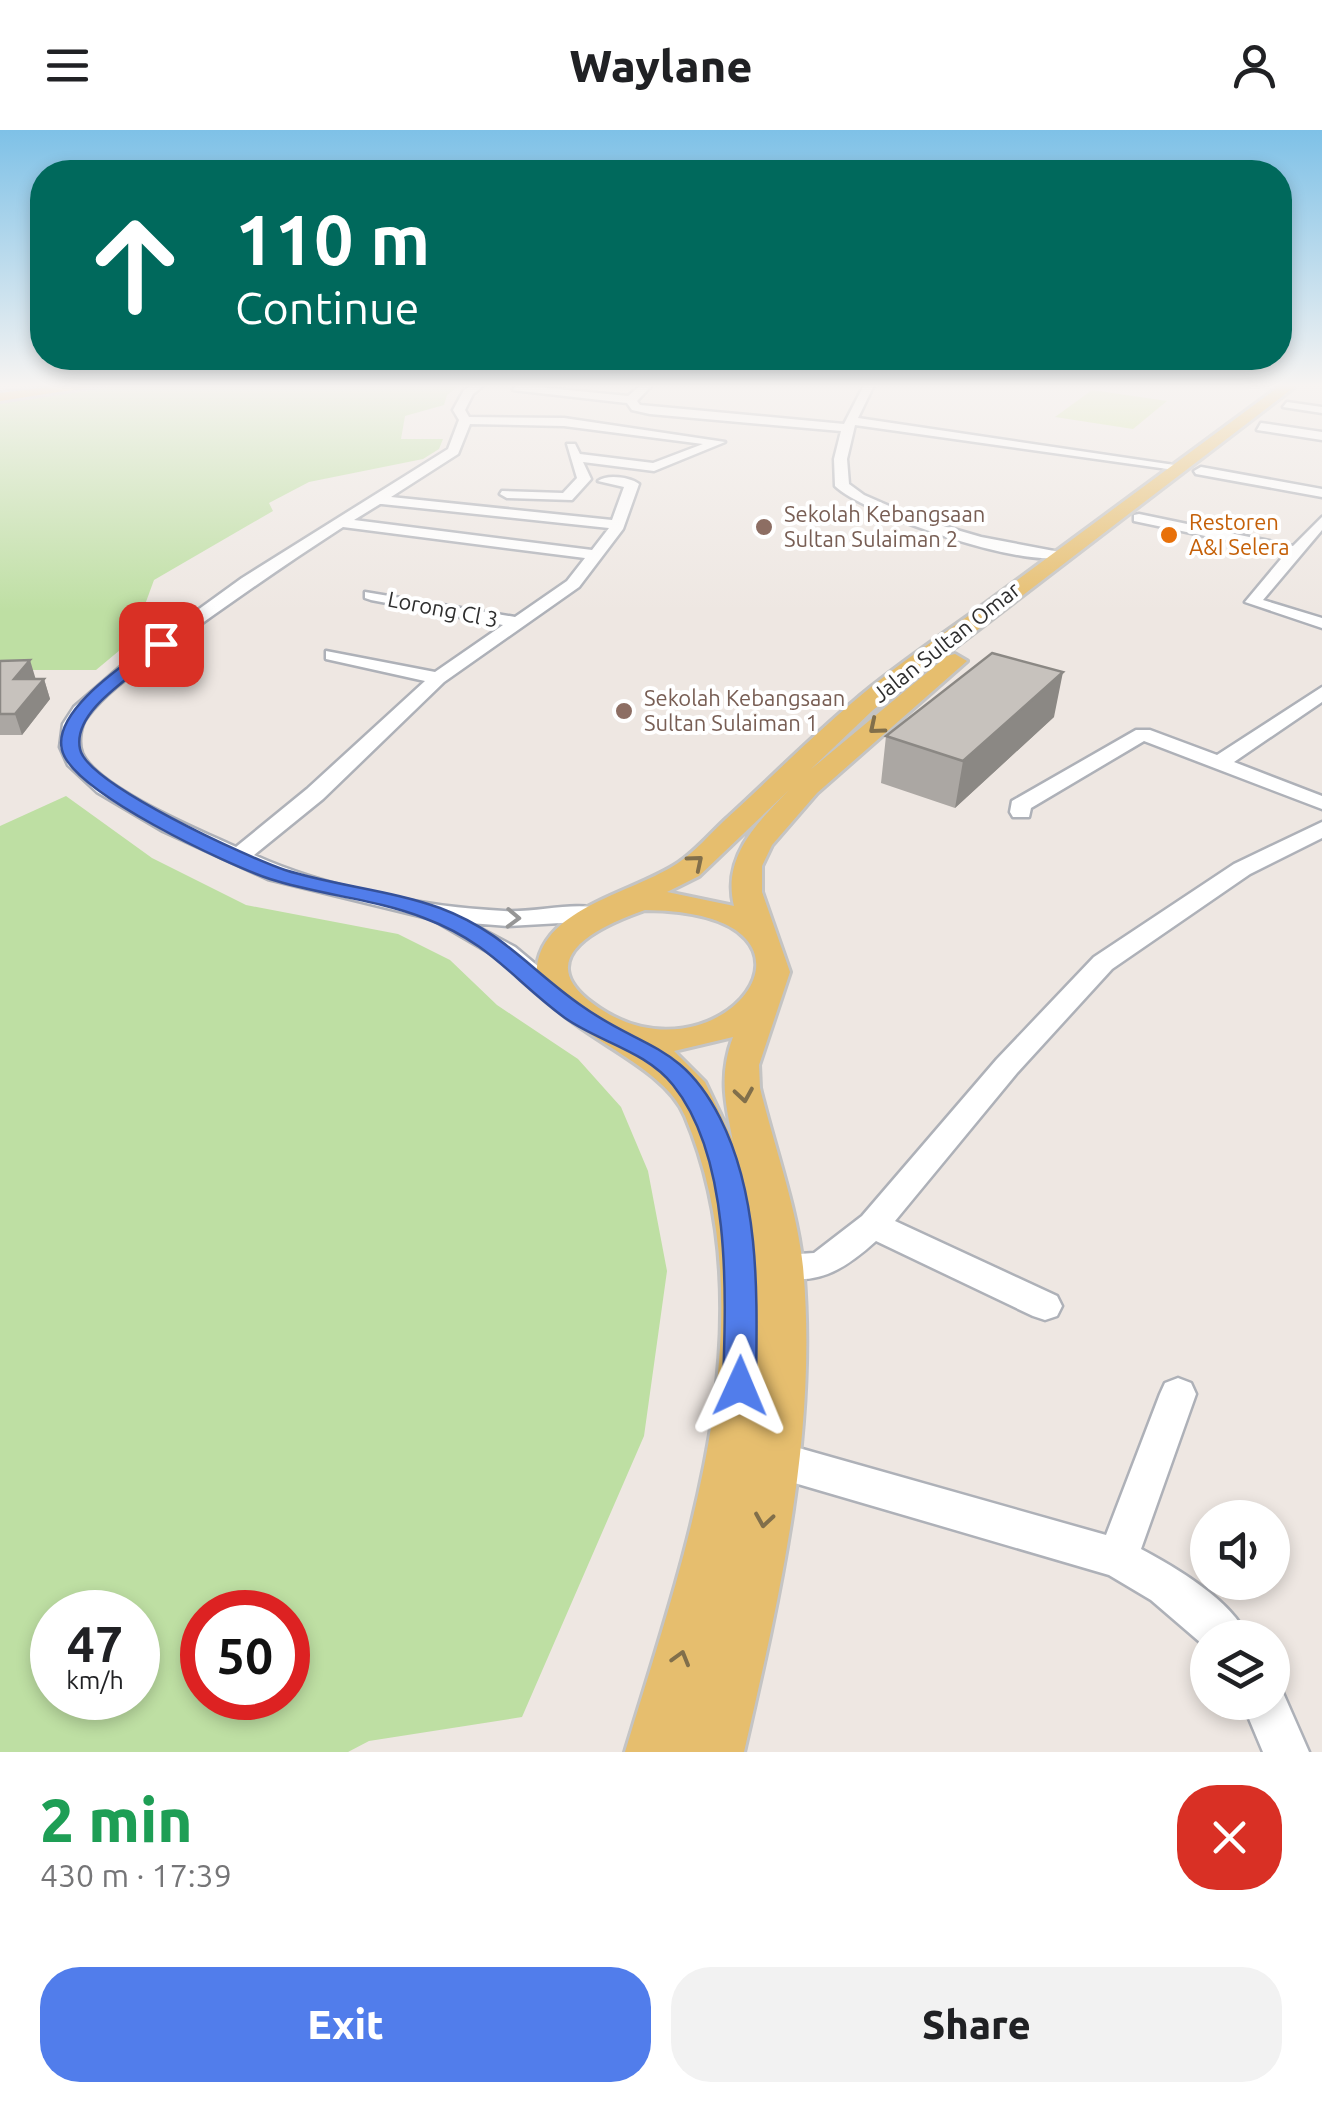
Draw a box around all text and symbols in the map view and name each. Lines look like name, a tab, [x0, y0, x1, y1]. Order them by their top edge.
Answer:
icon: menu	[40, 38, 95, 93]
icon: person	[1227, 38, 1282, 93]
text: Waylane	[570, 40, 752, 91]
icon: ahead	[70, 200, 200, 330]
text: 110 m	[235, 200, 430, 278]
text: Continue	[235, 282, 419, 333]
place label: Sekolah Kebangsaan Sultan Sulaiman 2	[784, 501, 985, 551]
place label: Restoren A&I Selera	[1189, 509, 1290, 559]
marker: Sekolah Kebangsaan Sultan Sulaiman 2	[753, 516, 775, 538]
marker: Restoren A&I Selera	[1158, 524, 1180, 546]
street label: Jalan Sultan Omar	[867, 576, 1025, 707]
street label: Lorong Cl 3	[386, 586, 501, 631]
pin	[119, 602, 204, 687]
icon: arrive	[134, 617, 189, 672]
place label: Sekolah Kebangsaan Sultan Sulaiman 1	[644, 685, 845, 735]
marker: Sekolah Kebangsaan Sultan Sulaiman 1	[613, 700, 635, 722]
one-way arrow	[869, 715, 887, 733]
one-way arrow	[685, 856, 703, 874]
one-way arrow	[506, 907, 522, 928]
one-way arrow	[733, 1087, 754, 1103]
position arrow	[688, 1334, 792, 1438]
map controls	[1190, 1500, 1290, 1720]
button: sound	[1190, 1500, 1290, 1600]
one-way arrow	[754, 1511, 775, 1528]
speed limit sign: 50	[180, 1590, 310, 1720]
text: 47	[67, 1615, 123, 1671]
button: layers	[1190, 1620, 1290, 1720]
one-way arrow	[670, 1650, 691, 1667]
text: km/h	[66, 1666, 124, 1694]
button: close	[1177, 1785, 1282, 1890]
text: 2 min	[40, 1786, 193, 1853]
text: 430 m · 17:39	[40, 1857, 232, 1893]
button: Exit	[40, 1967, 651, 2082]
button: Share	[671, 1967, 1282, 2082]

